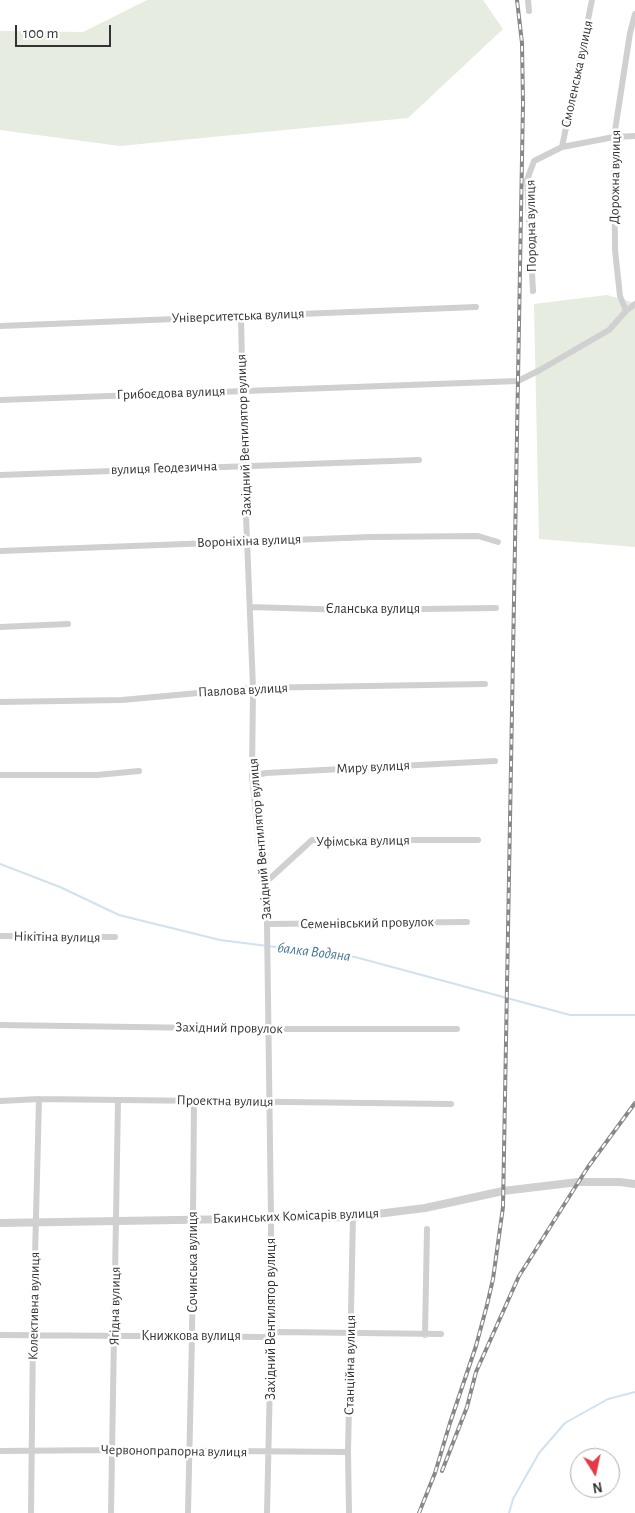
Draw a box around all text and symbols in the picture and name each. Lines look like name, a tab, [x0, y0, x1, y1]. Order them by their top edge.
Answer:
scale bar	[18, 15, 114, 47]
street label: Смоленська вулиця	[557, 19, 597, 129]
text: 100 m	[23, 26, 58, 41]
street label: Дорожна вулиця	[606, 130, 624, 224]
street label: Породна вулиця	[522, 180, 540, 272]
street label: Університетська вулиця	[171, 305, 305, 327]
street label: Західний Вентилятор вулиця	[233, 354, 255, 516]
street label: Грибоєдова вулиця	[116, 383, 226, 403]
street label: вулиця Геодезична	[111, 458, 217, 478]
street label: Вороніхіна вулиця	[196, 531, 302, 551]
street label: Єланська вулиця	[326, 601, 420, 617]
street label: Павлова вулиця	[198, 679, 288, 701]
street label: Миру вулиця	[336, 757, 410, 777]
street label: Західний Вентилятор вулиця	[245, 758, 275, 920]
street label: Уфімська вулиця	[316, 832, 410, 850]
street label: Семенівський провулок	[300, 913, 434, 933]
street label: Нікітіна вулиця	[13, 928, 101, 946]
water label: балка Водяна	[276, 939, 352, 965]
street label: Західний провулок	[175, 1019, 283, 1037]
street label: Проектна вулиця	[176, 1092, 274, 1110]
street label: Бакинських Комісарів вулиця	[213, 1205, 379, 1227]
street label: Сочинська вулиця	[185, 1211, 201, 1313]
street label: Західний Вентилятор вулиця	[263, 1238, 279, 1400]
street label: Колективна вулиця	[25, 1252, 43, 1360]
street label: Ягідна вулиця	[106, 1266, 124, 1346]
street label: Станційна вулиця	[341, 1315, 359, 1415]
street label: Книжкова вулиця	[141, 1328, 241, 1344]
street label: Червонопрапорна вулиця	[101, 1441, 247, 1461]
north arrow	[570, 1448, 620, 1498]
text: N	[591, 1479, 603, 1495]

